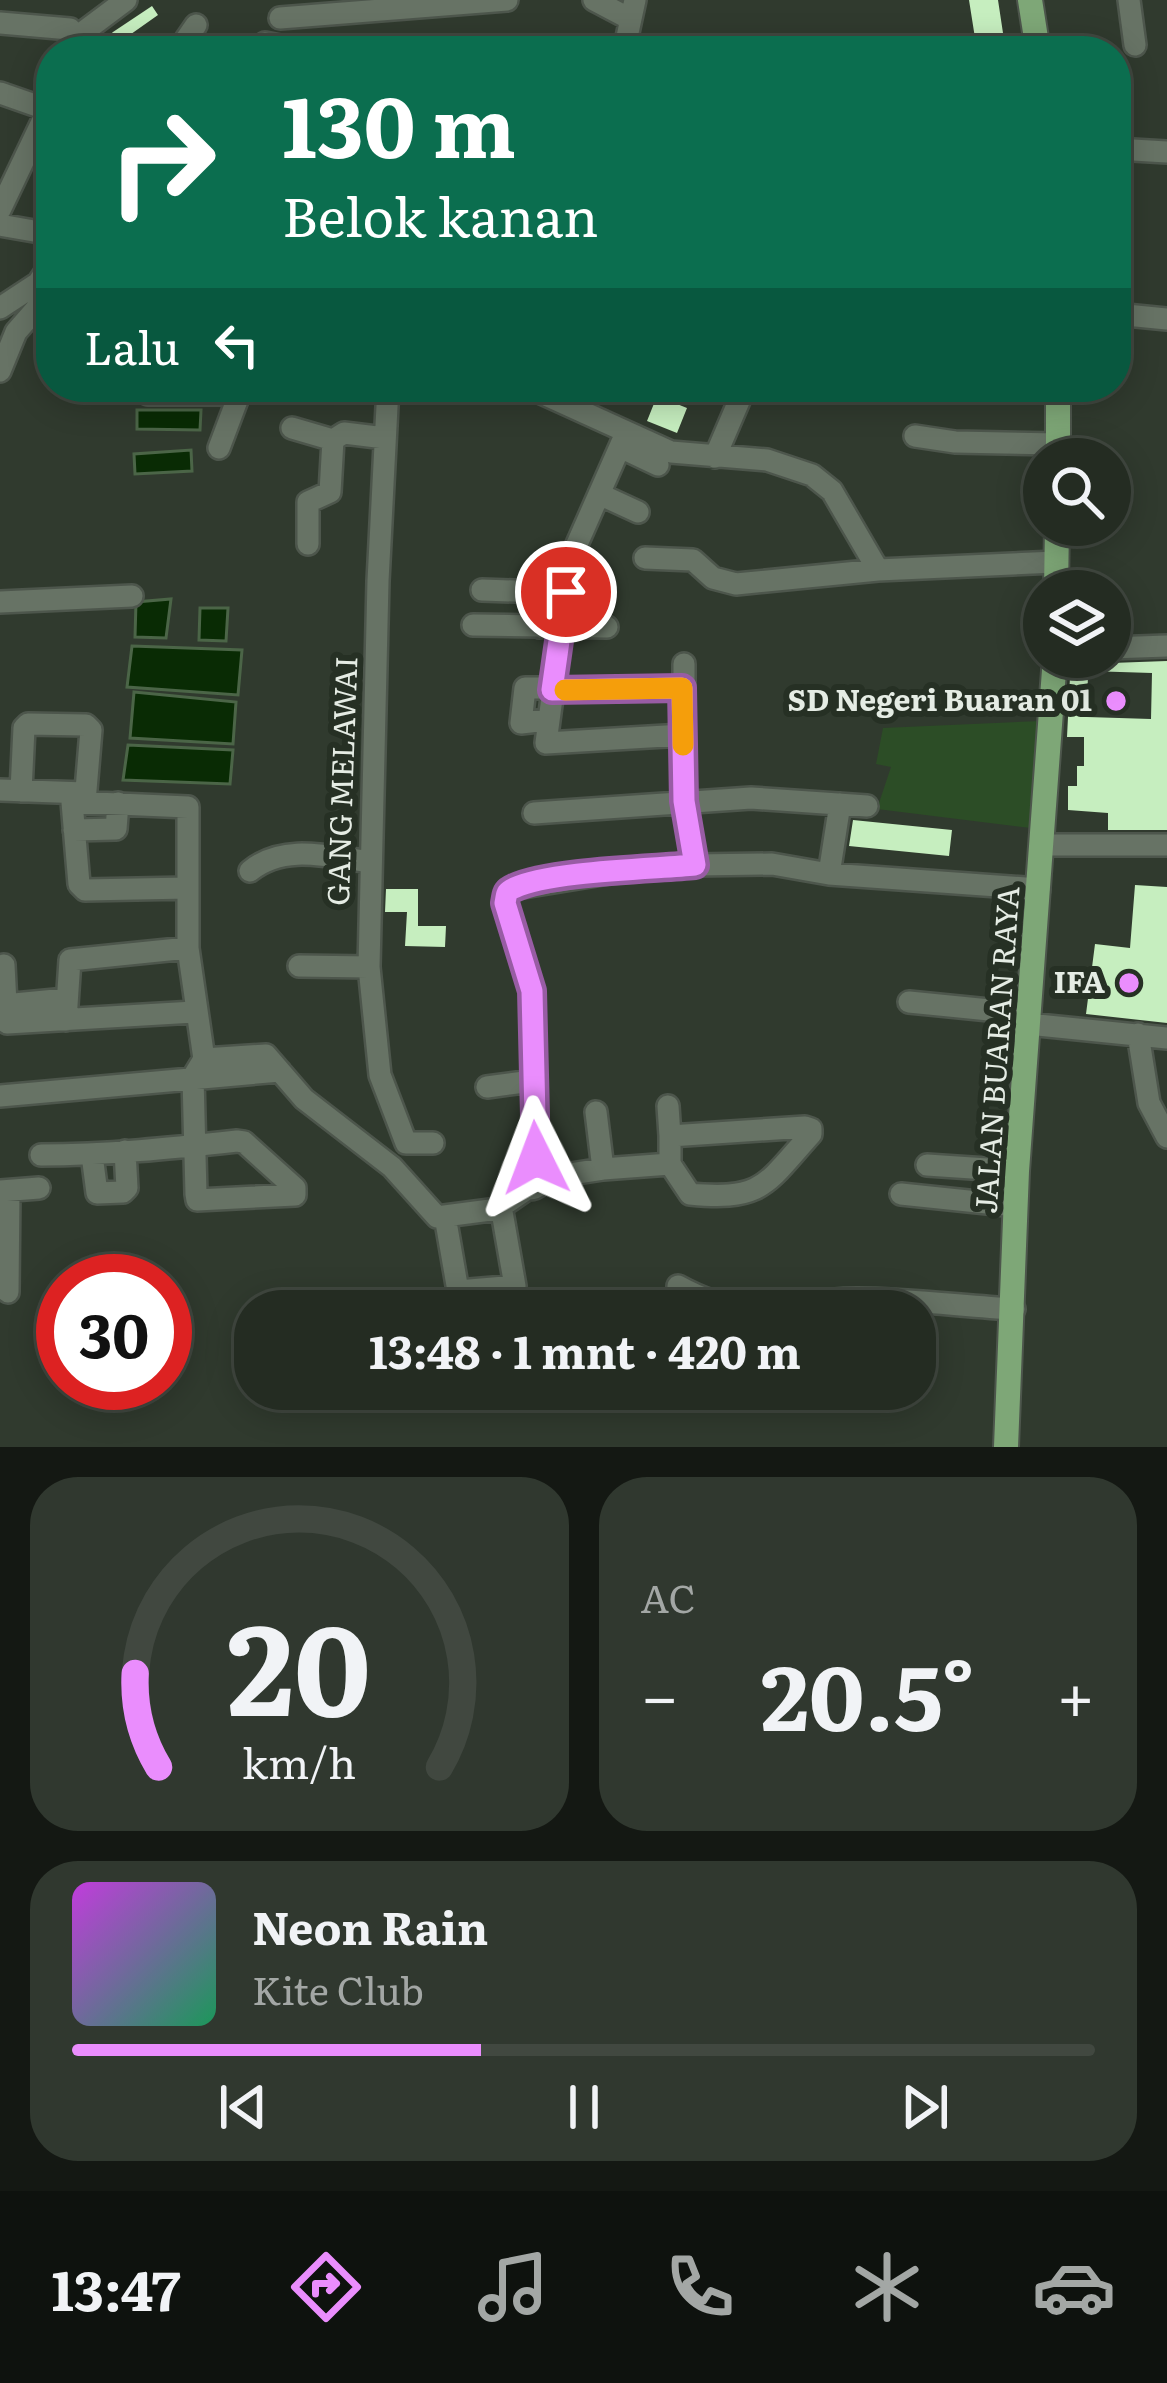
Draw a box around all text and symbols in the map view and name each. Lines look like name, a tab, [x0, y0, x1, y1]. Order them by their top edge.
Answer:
text: 130 m	[282, 59, 516, 184]
icon: right	[84, 84, 240, 240]
text: Belok kanan	[282, 173, 598, 254]
text: Lalu	[84, 312, 180, 379]
icon: left	[204, 312, 270, 378]
map controls	[1023, 438, 1131, 678]
button: search	[1023, 438, 1131, 546]
pin	[515, 541, 617, 643]
icon: arrive	[533, 559, 599, 625]
button: layers	[1023, 570, 1131, 678]
street label: GANG MELAWAI	[314, 656, 366, 906]
place label: SD Negeri Buaran 01	[787, 676, 1092, 720]
marker: SD Negeri Buaran 01	[1103, 688, 1129, 714]
street label: JALAN BUARAN RAYA	[962, 885, 1028, 1215]
place label: IFA	[1053, 958, 1105, 1002]
marker: IFA	[1116, 970, 1142, 996]
position arrow	[473, 1095, 599, 1221]
speed limit sign: 30	[36, 1254, 192, 1410]
text: 13:48 · 1 mnt · 420 m	[369, 1316, 801, 1383]
text: AC	[641, 1567, 696, 1625]
text: 20	[227, 1569, 371, 1754]
text: 20.5°	[761, 1625, 975, 1759]
text: −	[641, 1643, 679, 1741]
text: +	[1057, 1643, 1095, 1741]
text: km/h	[242, 1729, 356, 1792]
text: Neon Rain	[252, 1892, 488, 1959]
text: Kite Club	[252, 1959, 424, 2017]
icon: previous	[210, 2074, 276, 2140]
icon: pause	[551, 2074, 617, 2140]
icon: next	[892, 2074, 958, 2140]
icon: directions	[284, 2245, 368, 2329]
icon: music	[471, 2245, 555, 2329]
icon: phone	[658, 2245, 742, 2329]
icon: climate	[845, 2245, 929, 2329]
icon: car	[1032, 2245, 1116, 2329]
text: 13:47	[51, 2247, 181, 2328]

